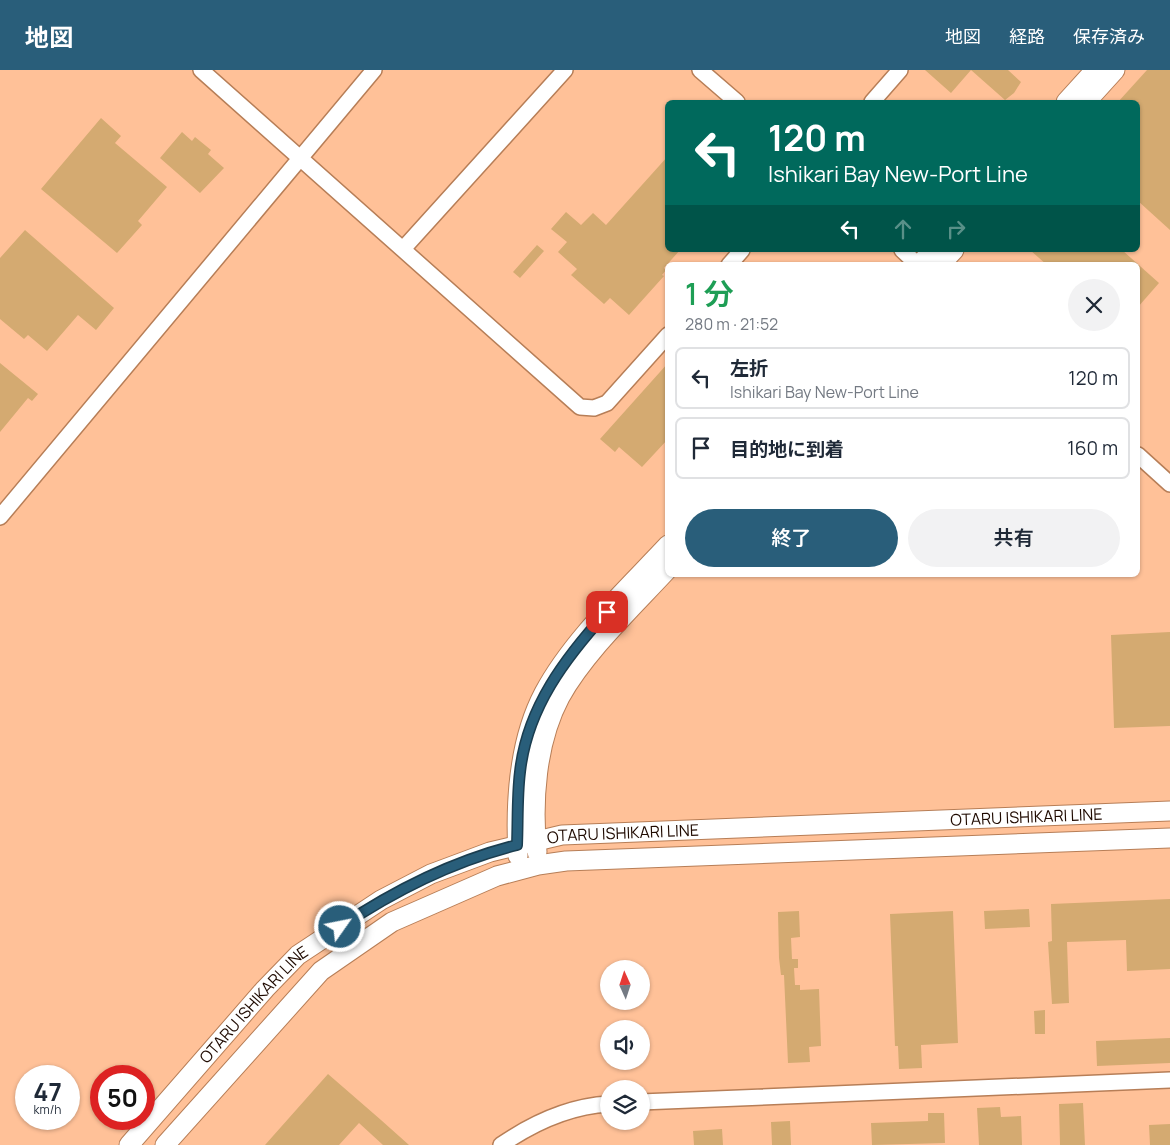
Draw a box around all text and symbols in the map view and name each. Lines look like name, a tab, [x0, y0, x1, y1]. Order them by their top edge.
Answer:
text: 地図	[25, 20, 73, 53]
text: 地図	[945, 24, 981, 48]
text: 経路	[1009, 24, 1045, 48]
text: 保存済み	[1073, 24, 1145, 48]
text: 120 m	[768, 114, 866, 162]
icon: left	[685, 120, 750, 185]
text: Ishikari Bay New-Port Line	[768, 159, 1028, 189]
icon: left	[836, 215, 864, 243]
icon: ahead	[889, 215, 917, 243]
icon: right	[942, 215, 970, 243]
text: 1 分	[685, 273, 734, 314]
button: close	[1068, 279, 1120, 331]
text: 280 m · 21:52	[685, 313, 778, 335]
text: 左折	[730, 355, 768, 381]
icon: left	[687, 364, 715, 392]
text: 120 m	[1068, 365, 1118, 391]
text: Ishikari Bay New-Port Line	[730, 381, 919, 403]
icon: arrive	[687, 434, 715, 462]
text: 160 m	[1067, 435, 1118, 461]
text: 目的地に到着	[730, 436, 844, 462]
button: 終了	[685, 509, 898, 567]
button: 共有	[908, 509, 1120, 567]
pin	[586, 591, 628, 633]
icon: arrive	[593, 598, 621, 626]
street label: OTARU ISHIKARI LINE	[950, 803, 1103, 831]
street label: OTARU ISHIKARI LINE	[545, 819, 699, 849]
position arrow	[313, 900, 365, 952]
street label: OTARU ISHIKARI LINE	[194, 940, 312, 1068]
north arrow	[600, 960, 650, 1010]
map controls	[600, 960, 650, 1130]
button: sound	[600, 1020, 650, 1070]
speed limit sign: 50	[90, 1065, 155, 1130]
text: 47	[33, 1074, 62, 1109]
button: layers	[600, 1080, 650, 1130]
text: km/h	[34, 1101, 61, 1118]

